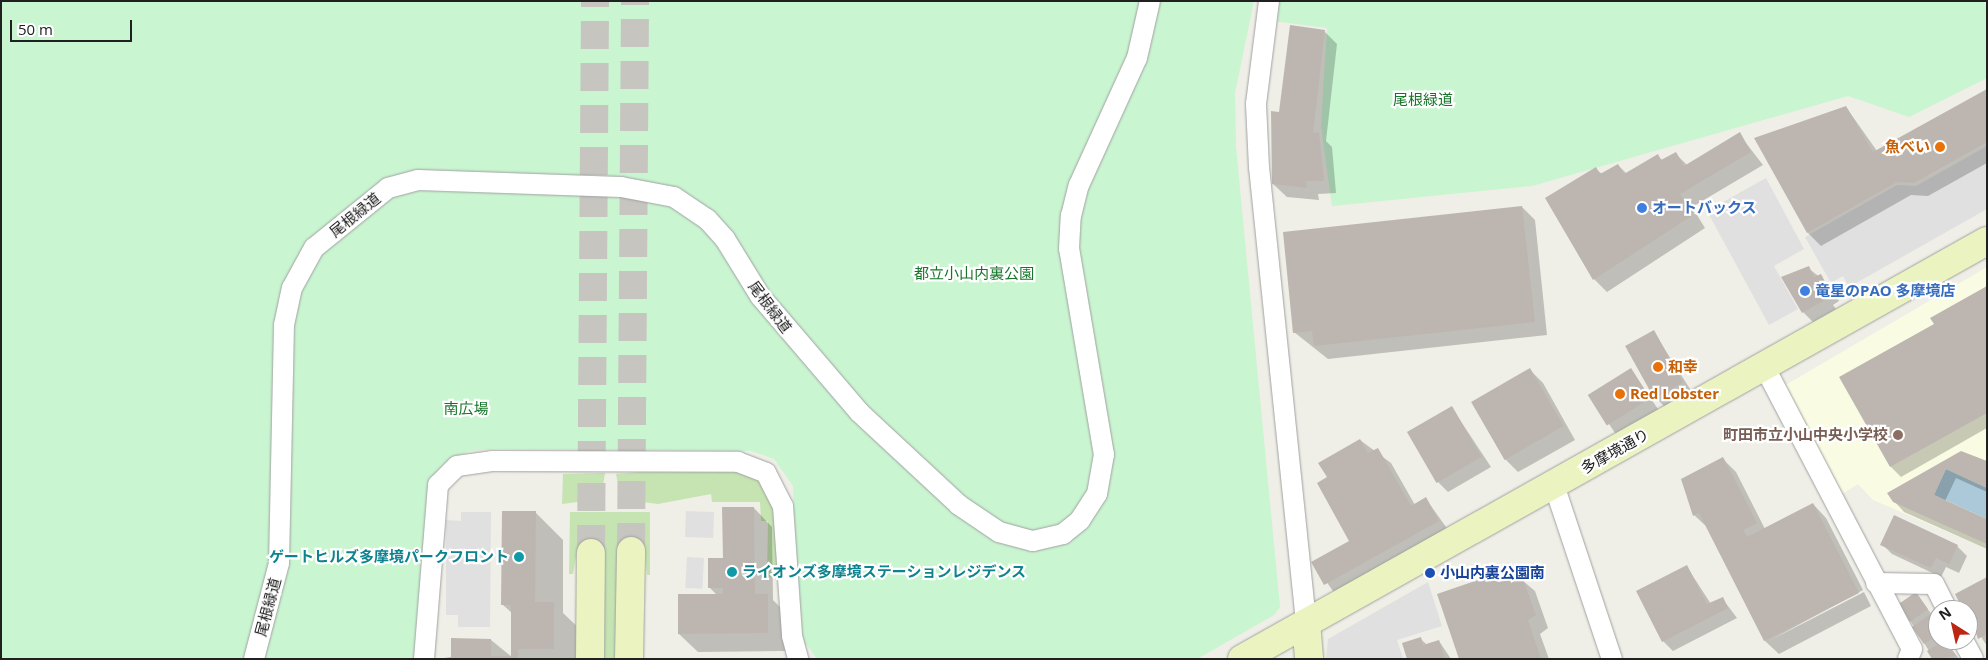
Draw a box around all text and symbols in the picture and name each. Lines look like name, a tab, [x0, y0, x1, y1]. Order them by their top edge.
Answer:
scale bar	[12, 10, 135, 42]
text: 50 m	[18, 19, 53, 39]
park label: 尾根緑道	[1393, 91, 1453, 109]
place label: 魚べい	[1885, 138, 1930, 156]
marker: 魚べい	[1934, 141, 1946, 153]
street label: 尾根緑道	[326, 189, 384, 241]
place label: オートバックス	[1652, 199, 1757, 217]
marker: オートバックス	[1636, 202, 1648, 214]
park label: 都立小山内裏公園	[914, 265, 1034, 283]
street label: 尾根緑道	[745, 278, 795, 336]
place label: 竜星のPAO 多摩境店	[1815, 282, 1956, 300]
marker: 竜星のPAO 多摩境店	[1799, 285, 1811, 297]
place label: 和幸	[1668, 358, 1698, 376]
marker: 和幸	[1652, 361, 1664, 373]
place label: Red Lobster	[1630, 385, 1719, 403]
marker: Red Lobster	[1614, 388, 1626, 400]
park label: 南広場	[444, 400, 488, 418]
street label: 多摩境通り	[1578, 425, 1652, 477]
place label: 町田市立小山中央小学校	[1723, 426, 1888, 444]
marker: 町田市立小山中央小学校	[1892, 429, 1904, 441]
place label: ゲートヒルズ多摩境パークフロント	[269, 548, 509, 566]
marker: ゲートヒルズ多摩境パークフロント	[513, 551, 525, 563]
place label: ライオンズ多摩境ステーションレジデンス	[742, 563, 1027, 581]
place label: 小山内裏公園南	[1440, 564, 1545, 582]
marker: ライオンズ多摩境ステーションレジデンス	[726, 566, 738, 578]
marker: 小山内裏公園南	[1424, 567, 1436, 579]
street label: 尾根緑道	[252, 576, 284, 638]
north arrow	[1928, 600, 1978, 650]
text: N	[1935, 602, 1955, 624]

